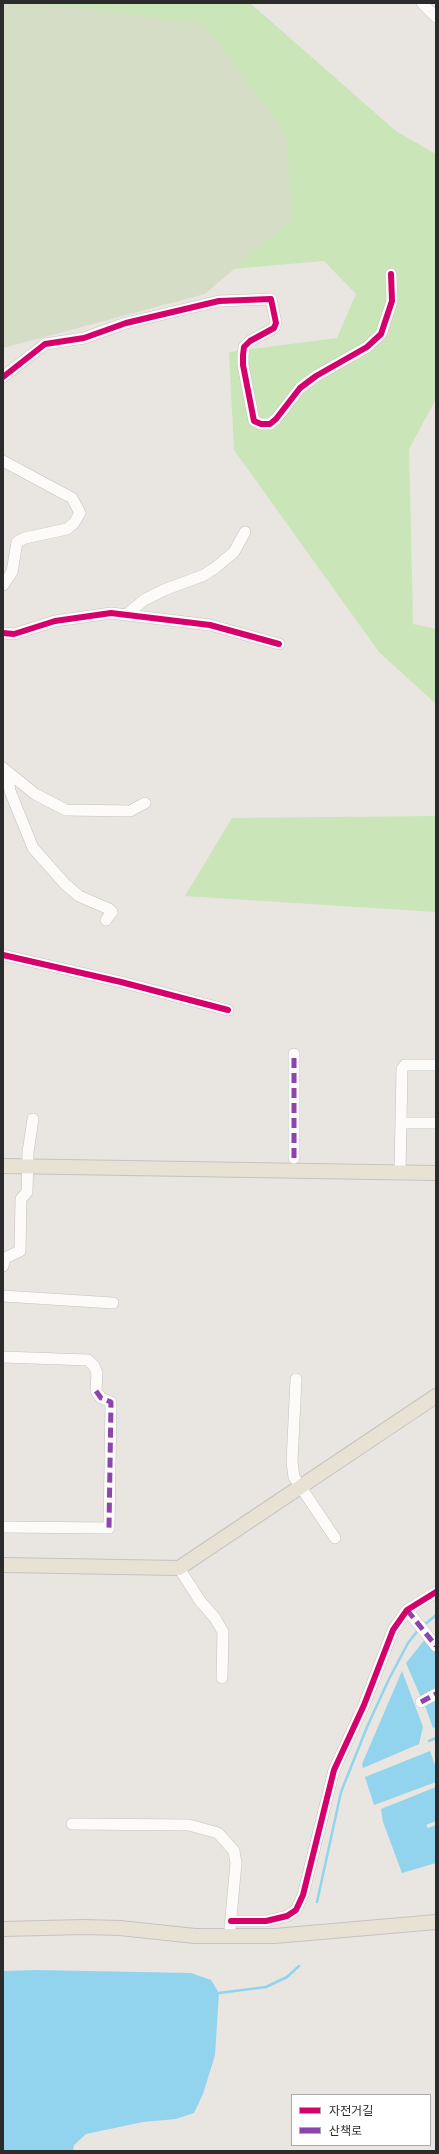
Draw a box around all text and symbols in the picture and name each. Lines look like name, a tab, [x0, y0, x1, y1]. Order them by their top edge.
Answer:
legend	[291, 2094, 431, 2146]
text: 자전거길	[329, 2104, 373, 2119]
text: 산책로	[329, 2124, 362, 2139]

